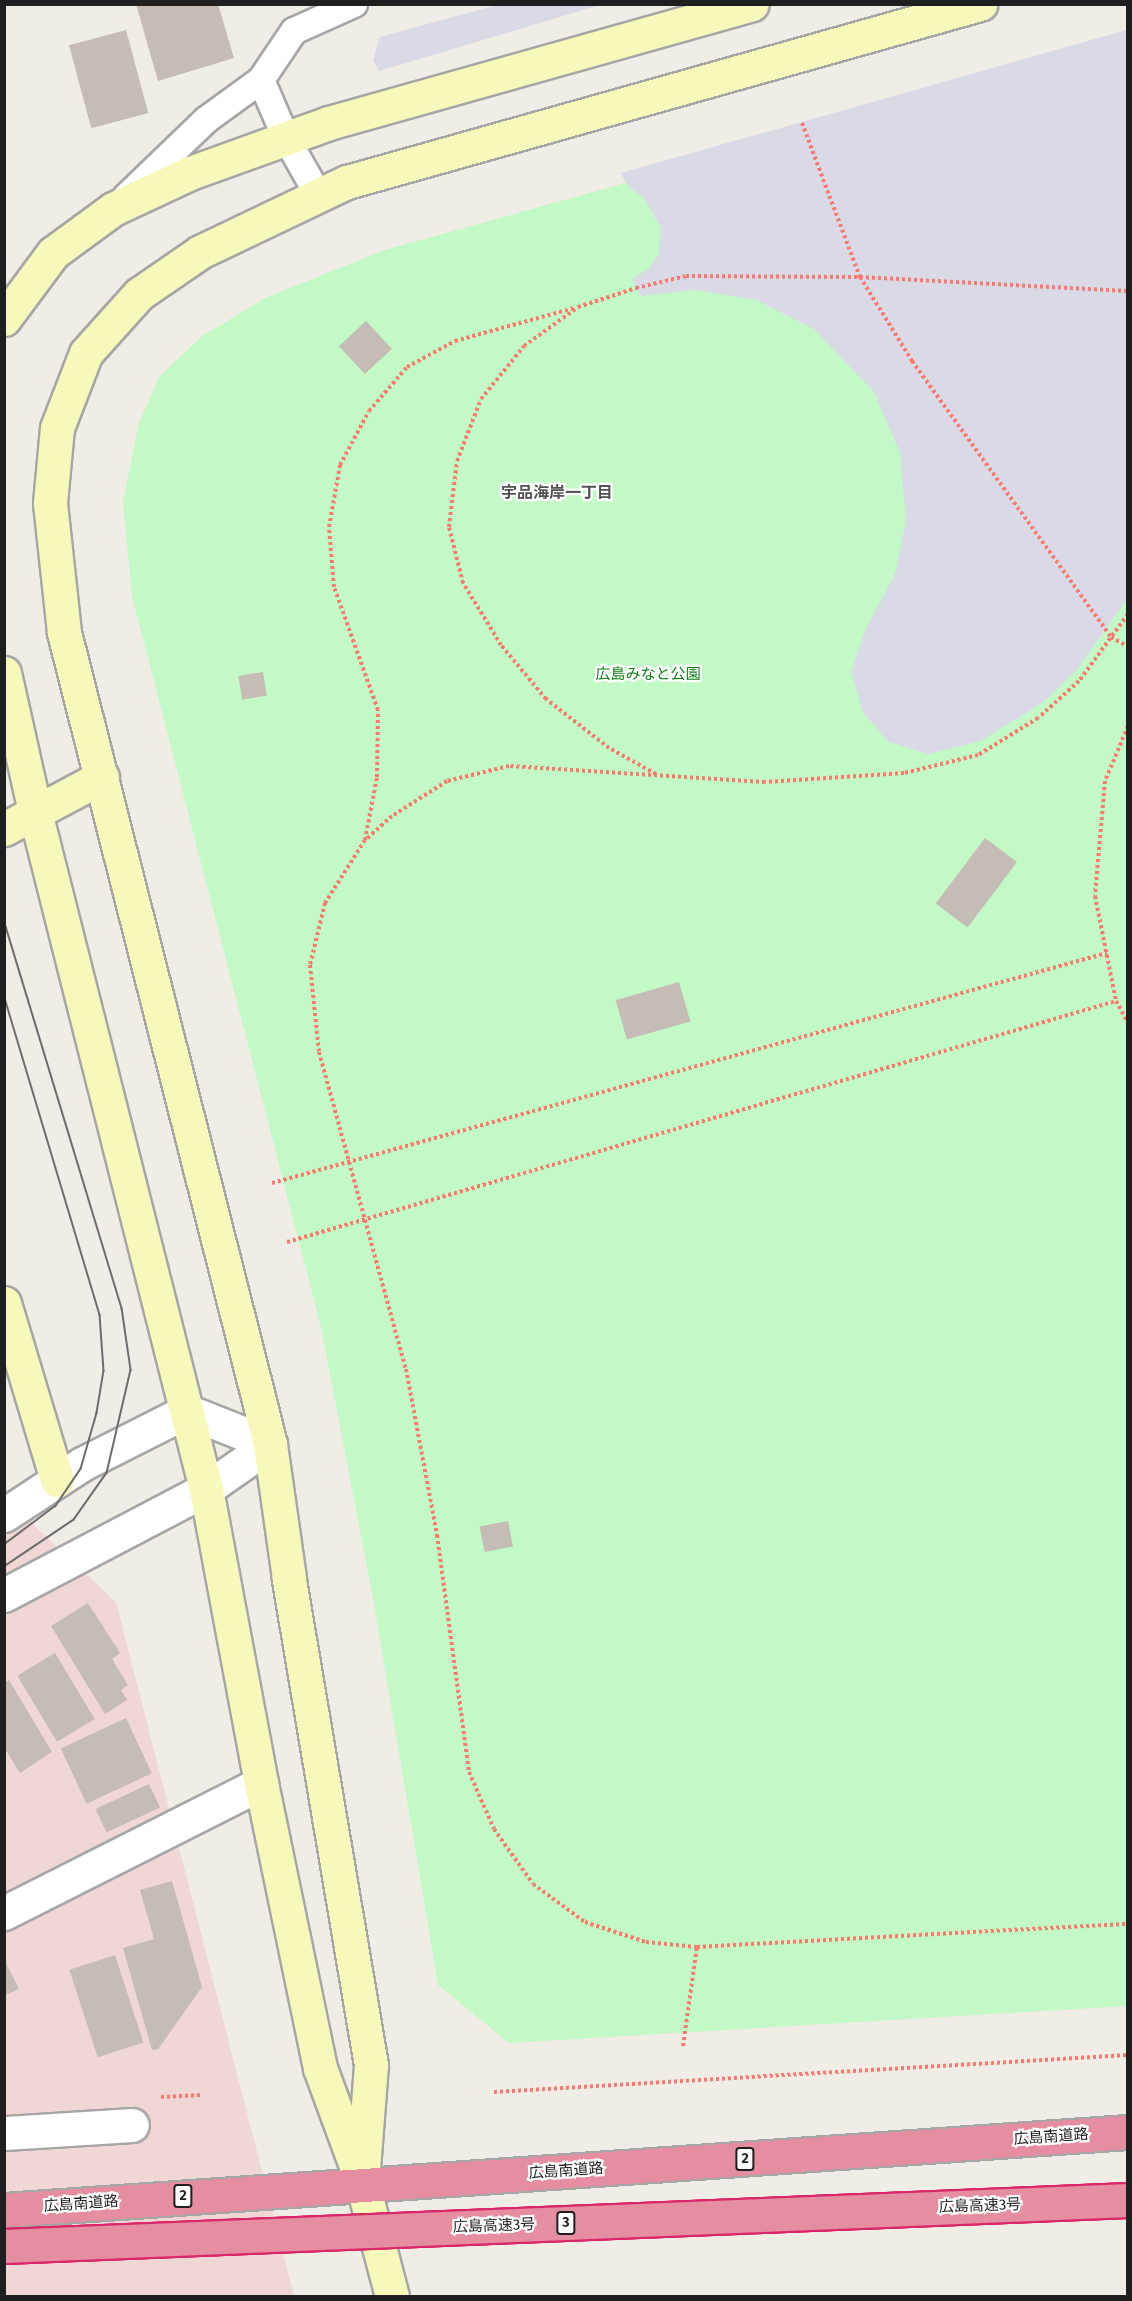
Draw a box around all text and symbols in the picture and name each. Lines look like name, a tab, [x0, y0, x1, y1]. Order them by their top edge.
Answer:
district label: 宇品海岸一丁目	[501, 483, 613, 503]
park label: 広島みなと公園	[596, 666, 700, 684]
street label: 広島南道路	[1013, 2125, 1089, 2149]
road number: 2	[734, 2148, 756, 2170]
street label: 広島南道路	[528, 2159, 604, 2183]
road number: 2	[172, 2185, 194, 2207]
street label: 広島南道路	[43, 2192, 119, 2216]
street label: 広島高速3号	[938, 2196, 1022, 2216]
road number: 3	[556, 2212, 576, 2234]
street label: 広島高速3号	[452, 2216, 536, 2236]

